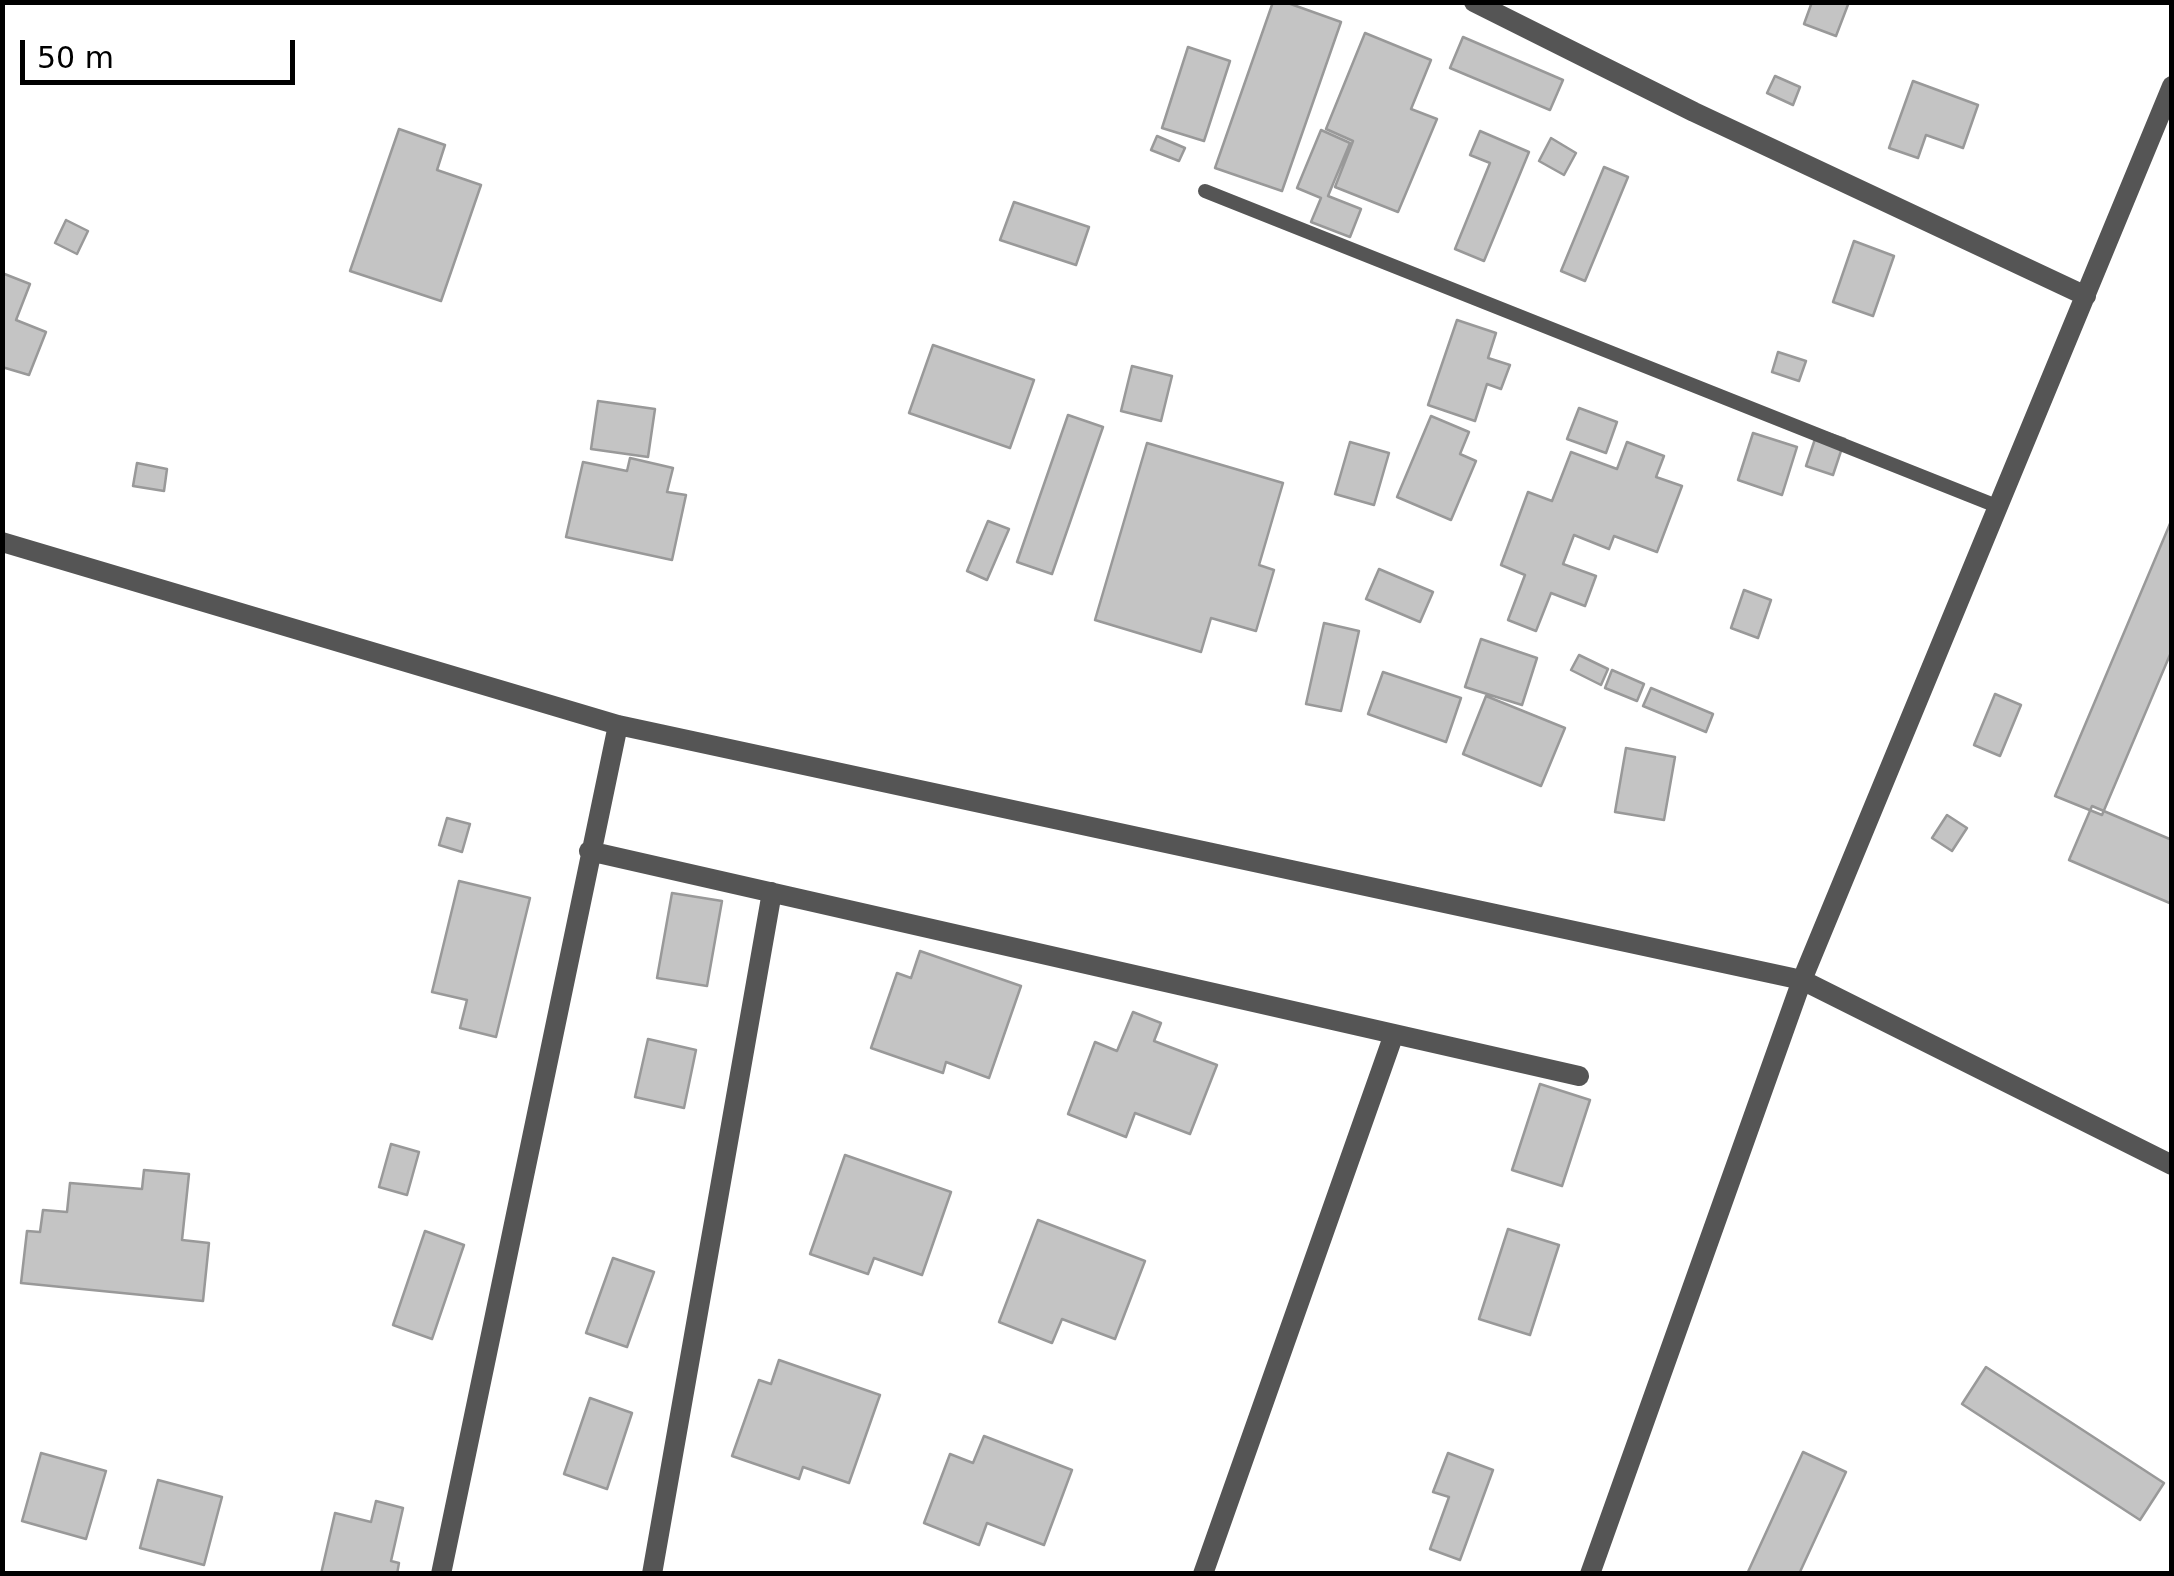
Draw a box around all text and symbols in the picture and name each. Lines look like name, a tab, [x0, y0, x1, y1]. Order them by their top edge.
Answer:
scale bar	[25, 20, 300, 82]
text: 50 m	[37, 40, 114, 75]

